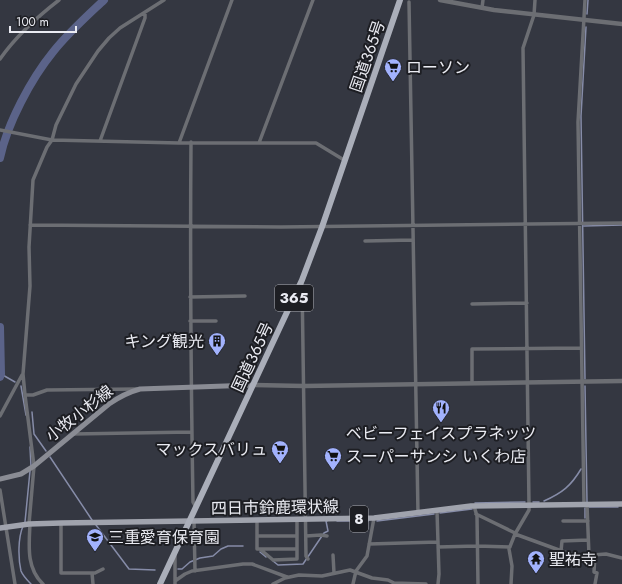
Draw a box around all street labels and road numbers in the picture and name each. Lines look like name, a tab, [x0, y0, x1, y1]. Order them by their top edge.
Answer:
street label: 国道365号	[344, 17, 391, 95]
road number: 365	[275, 285, 313, 311]
street label: 国道365号	[226, 318, 279, 396]
street label: 小牧小杉線	[41, 380, 118, 447]
street label: 四日市鈴鹿環状線	[211, 495, 339, 520]
road number: 8	[350, 506, 368, 532]

